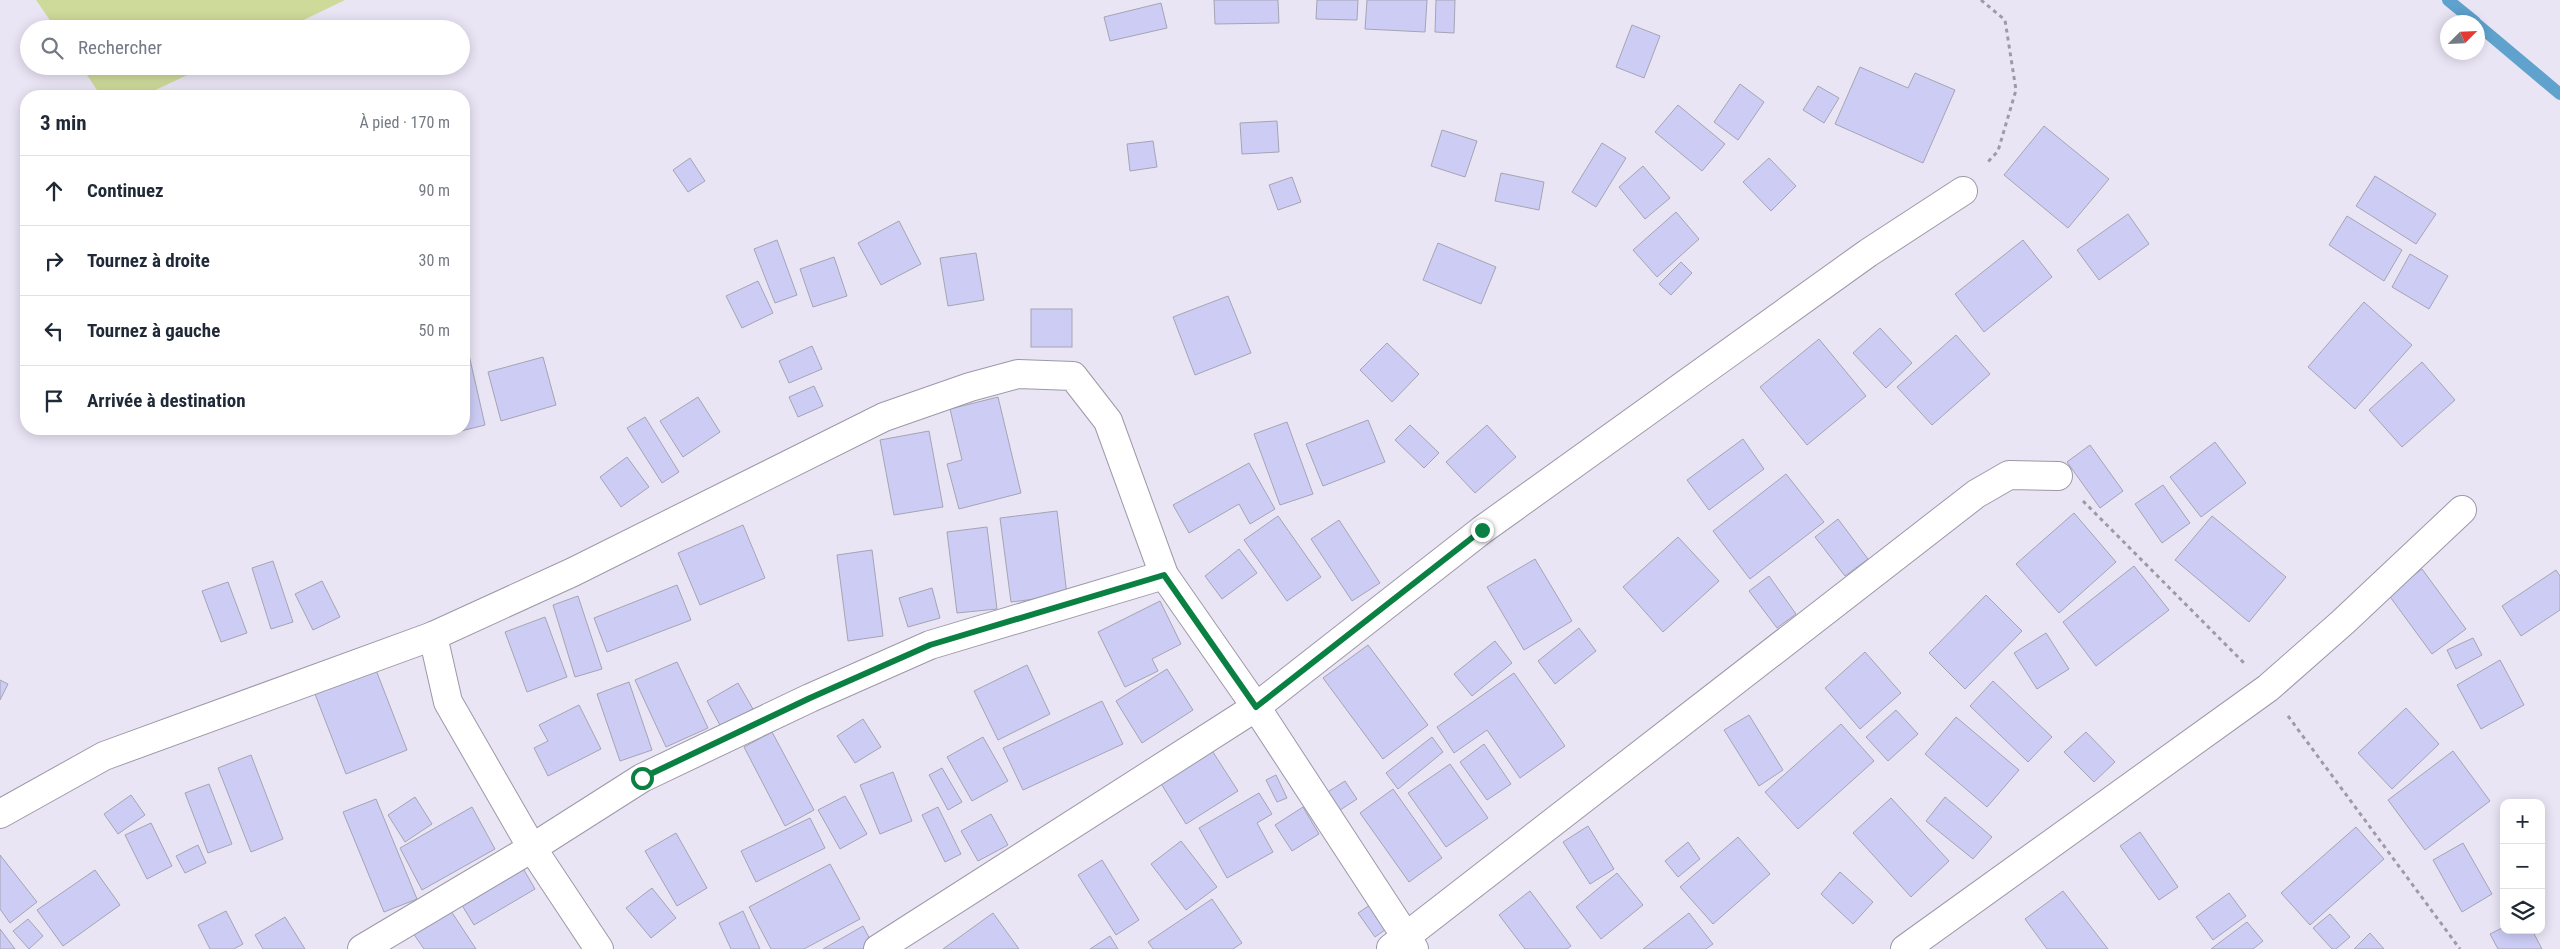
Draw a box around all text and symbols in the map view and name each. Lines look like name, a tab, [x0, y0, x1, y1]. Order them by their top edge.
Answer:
north arrow	[2440, 15, 2485, 60]
search box	[20, 20, 470, 75]
icon: search	[38, 34, 66, 62]
text: Rechercher	[78, 36, 162, 59]
text: 3 min	[40, 111, 87, 135]
text: À pied · 170 m	[359, 113, 450, 132]
icon: ahead	[40, 177, 68, 205]
text: Continuez	[87, 179, 164, 202]
text: 90 m	[418, 181, 450, 200]
icon: right	[40, 247, 68, 275]
text: Tournez à droite	[87, 249, 210, 272]
text: 30 m	[418, 251, 450, 270]
icon: left	[40, 317, 68, 345]
text: Tournez à gauche	[87, 319, 220, 342]
text: 50 m	[418, 321, 450, 340]
icon: arrive	[40, 387, 68, 415]
text: Arrivée à destination	[87, 389, 246, 412]
route end	[1471, 519, 1494, 542]
route start	[631, 767, 654, 790]
map controls	[2500, 799, 2545, 934]
button: +	[2500, 799, 2545, 844]
button: −	[2500, 844, 2545, 889]
button: layers	[2500, 889, 2545, 934]

